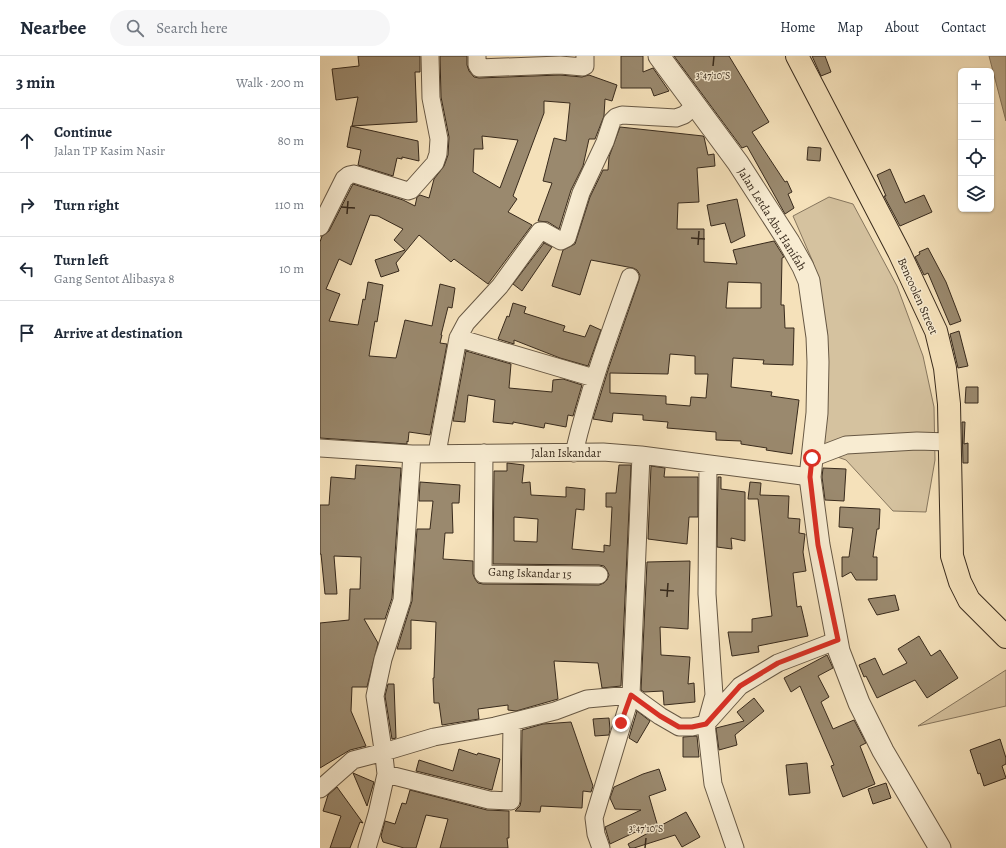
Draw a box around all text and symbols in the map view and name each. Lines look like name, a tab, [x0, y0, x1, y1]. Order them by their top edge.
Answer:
search box	[110, 10, 390, 46]
text: Nearbee	[20, 15, 86, 41]
icon: search	[124, 17, 146, 39]
text: Search here	[156, 18, 228, 38]
text: Home	[780, 18, 815, 37]
text: Map	[837, 18, 863, 37]
text: About	[885, 18, 919, 37]
text: Contact	[941, 18, 986, 37]
map controls	[958, 68, 994, 212]
button: +	[958, 68, 994, 104]
text: 3°47'10"S	[696, 69, 730, 82]
text: 3 min	[16, 71, 55, 94]
text: Walk · 200 m	[236, 74, 304, 91]
button: −	[958, 104, 994, 140]
text: Continue	[54, 122, 112, 142]
icon: ahead	[16, 130, 38, 152]
text: 80 m	[277, 132, 304, 149]
button: locate	[958, 140, 994, 176]
text: Jalan TP Kasim Nasir	[54, 142, 165, 159]
street label: Jalan Letda Abu Hanifah	[734, 165, 810, 274]
button: layers	[958, 176, 994, 212]
icon: right	[16, 194, 38, 216]
text: Turn right	[54, 195, 119, 215]
text: 110 m	[275, 196, 304, 213]
text: Turn left	[54, 250, 109, 270]
street label: Bencoolen Street	[894, 255, 942, 337]
icon: left	[16, 258, 38, 280]
text: 10 m	[279, 260, 304, 277]
text: Gang Sentot Alibasya 8	[54, 270, 175, 287]
icon: arrive	[16, 322, 38, 344]
text: Arrive at destination	[54, 323, 183, 343]
street label: Jalan Iskandar	[531, 445, 601, 461]
route start	[803, 449, 821, 467]
street label: Gang Iskandar 15	[488, 564, 572, 582]
route end	[612, 714, 630, 732]
text: 3°47'10"S	[629, 822, 663, 835]

